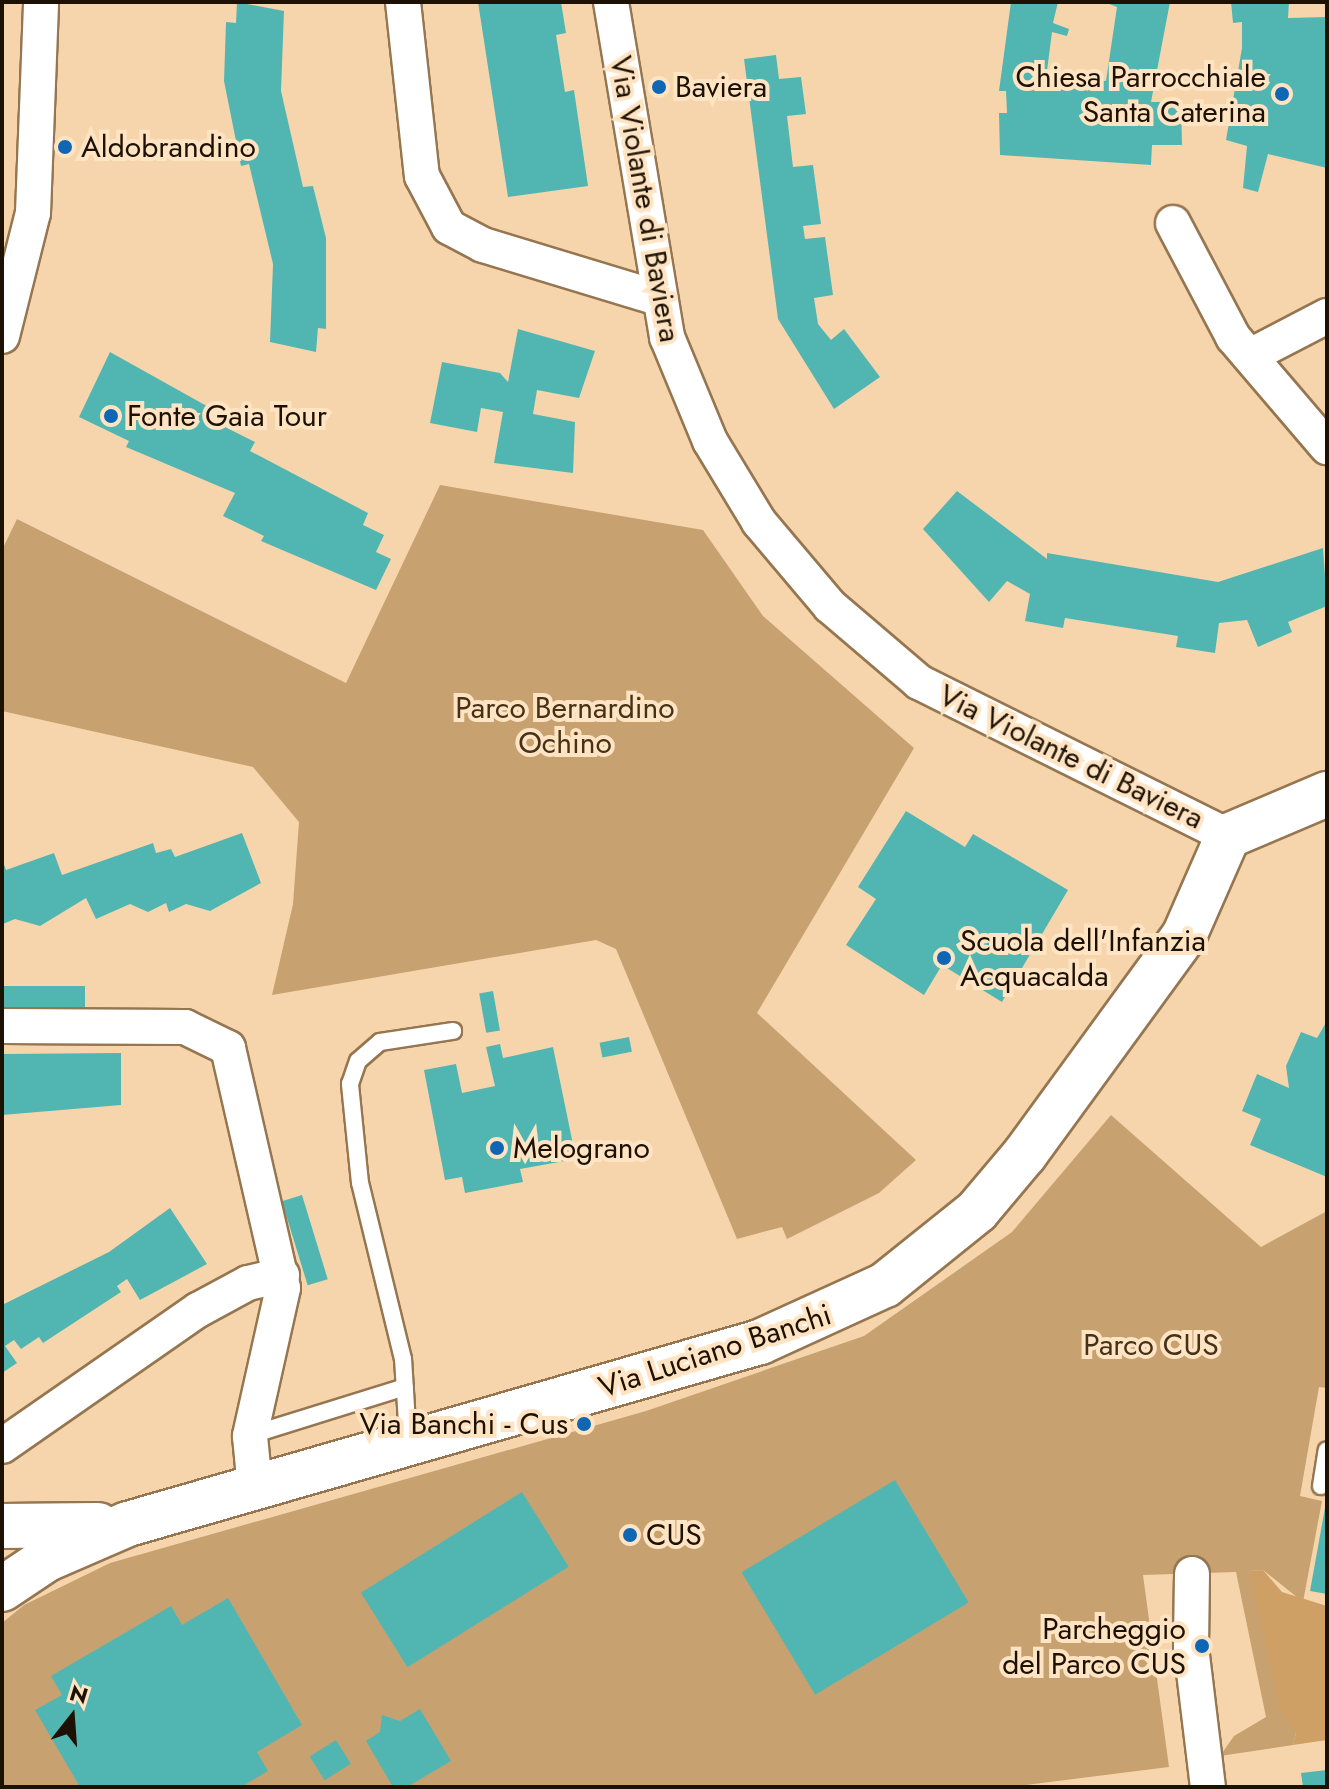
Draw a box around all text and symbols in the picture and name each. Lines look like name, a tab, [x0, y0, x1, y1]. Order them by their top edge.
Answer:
street label: Via Violante di Baviera	[602, 53, 688, 345]
place label: Chiesa Parrocchiale Santa Caterina	[1015, 59, 1266, 130]
place label: Baviera	[675, 69, 767, 105]
marker: Baviera	[650, 78, 668, 96]
marker: Chiesa Parrocchiale Santa Caterina	[1273, 85, 1291, 103]
place label: Aldobrandino	[81, 129, 256, 165]
marker: Aldobrandino	[56, 138, 74, 156]
place label: Fonte Gaia Tour	[127, 398, 327, 434]
marker: Fonte Gaia Tour	[102, 407, 120, 425]
street label: Via Violante di Baviera	[933, 677, 1209, 837]
park label: Parco Bernardino Ochino	[455, 690, 675, 760]
place label: Scuola dell'Infanzia Acquacalda	[960, 923, 1206, 994]
marker: Scuola dell'Infanzia Acquacalda	[935, 949, 953, 967]
place label: Melograno	[513, 1130, 650, 1166]
marker: Melograno	[488, 1139, 506, 1157]
street label: Via Luciano Banchi	[594, 1296, 836, 1406]
park label: Parco CUS	[1083, 1327, 1219, 1363]
place label: Via Banchi - Cus	[359, 1406, 568, 1442]
marker: Via Banchi - Cus	[575, 1415, 593, 1433]
place label: CUS	[646, 1517, 702, 1553]
marker: CUS	[621, 1526, 639, 1544]
place label: Parcheggio del Parco CUS	[1002, 1611, 1186, 1682]
marker: Parcheggio del Parco CUS	[1193, 1637, 1211, 1655]
text: N	[66, 1676, 92, 1712]
north arrow	[32, 1677, 112, 1757]

